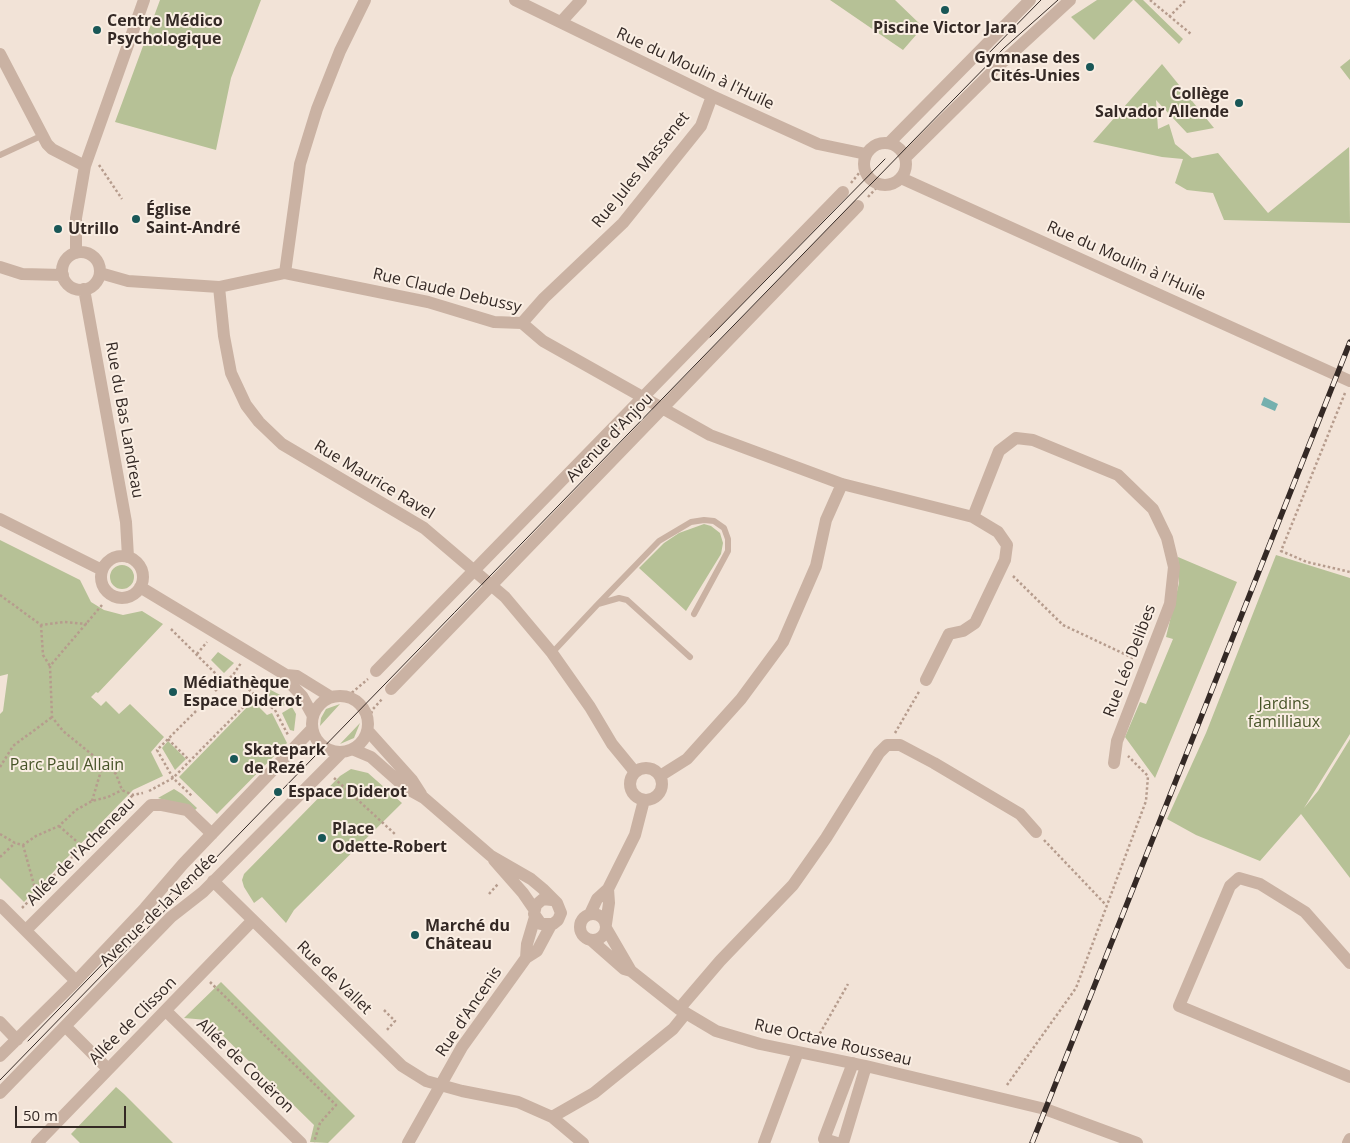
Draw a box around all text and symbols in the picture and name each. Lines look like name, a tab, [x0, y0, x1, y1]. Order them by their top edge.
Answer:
marker: Piscine Victor Jara	[939, 4, 951, 16]
place label: Centre Médico Psychologique	[107, 11, 223, 49]
place label: Piscine Victor Jara	[873, 18, 1017, 38]
marker: Centre Médico Psychologique	[91, 24, 103, 36]
street label: Rue du Moulin à l'Huile	[613, 24, 777, 114]
place label: Gymnase des Cités-Unies	[974, 48, 1080, 86]
marker: Gymnase des Cités-Unies	[1084, 61, 1096, 73]
place label: Collège Salvador Allende	[1095, 84, 1229, 122]
marker: Collège Salvador Allende	[1233, 97, 1245, 109]
street label: Rue Jules Massenet	[588, 108, 694, 232]
place label: Église Saint-André	[146, 200, 240, 238]
marker: Église Saint-André	[130, 213, 142, 225]
street label: Rue du Moulin à l'Huile	[1044, 217, 1208, 305]
place label: Utrillo	[68, 219, 119, 239]
marker: Utrillo	[52, 223, 64, 235]
street label: Rue Claude Debussy	[371, 265, 523, 317]
street label: Rue du Bas Landreau	[101, 340, 147, 500]
street label: Avenue d'Anjou	[563, 389, 657, 487]
street label: Rue Maurice Ravel	[310, 436, 438, 524]
street label: Rue Léo Delibes	[1100, 602, 1160, 720]
place label: Médiathèque Espace Diderot	[183, 673, 302, 711]
marker: Médiathèque Espace Diderot	[167, 686, 179, 698]
park label: Jardins familliaux	[1248, 694, 1320, 732]
place label: Skatepark de Rezé	[244, 740, 326, 778]
marker: Skatepark de Rezé	[228, 753, 240, 765]
park label: Parc Paul Allain	[10, 755, 124, 775]
place label: Espace Diderot	[288, 782, 407, 802]
marker: Espace Diderot	[272, 786, 284, 798]
street label: Allée de l'Acheneau	[23, 794, 139, 910]
place label: Place Odette-Robert	[332, 819, 447, 857]
marker: Place Odette-Robert	[316, 832, 328, 844]
street label: Avenue de la Vendée	[96, 849, 222, 971]
place label: Marché du Château	[425, 916, 510, 954]
marker: Marché du Château	[409, 929, 421, 941]
street label: Rue de Vallet	[292, 937, 376, 1019]
street label: Rue d'Ancenis	[432, 963, 506, 1061]
street label: Allée de Clisson	[85, 973, 181, 1069]
street label: Allée de Couëron	[192, 1015, 298, 1117]
street label: Rue Octave Rousseau	[752, 1016, 914, 1070]
scale bar	[18, 1096, 129, 1128]
text: 50 m	[23, 1105, 58, 1125]

